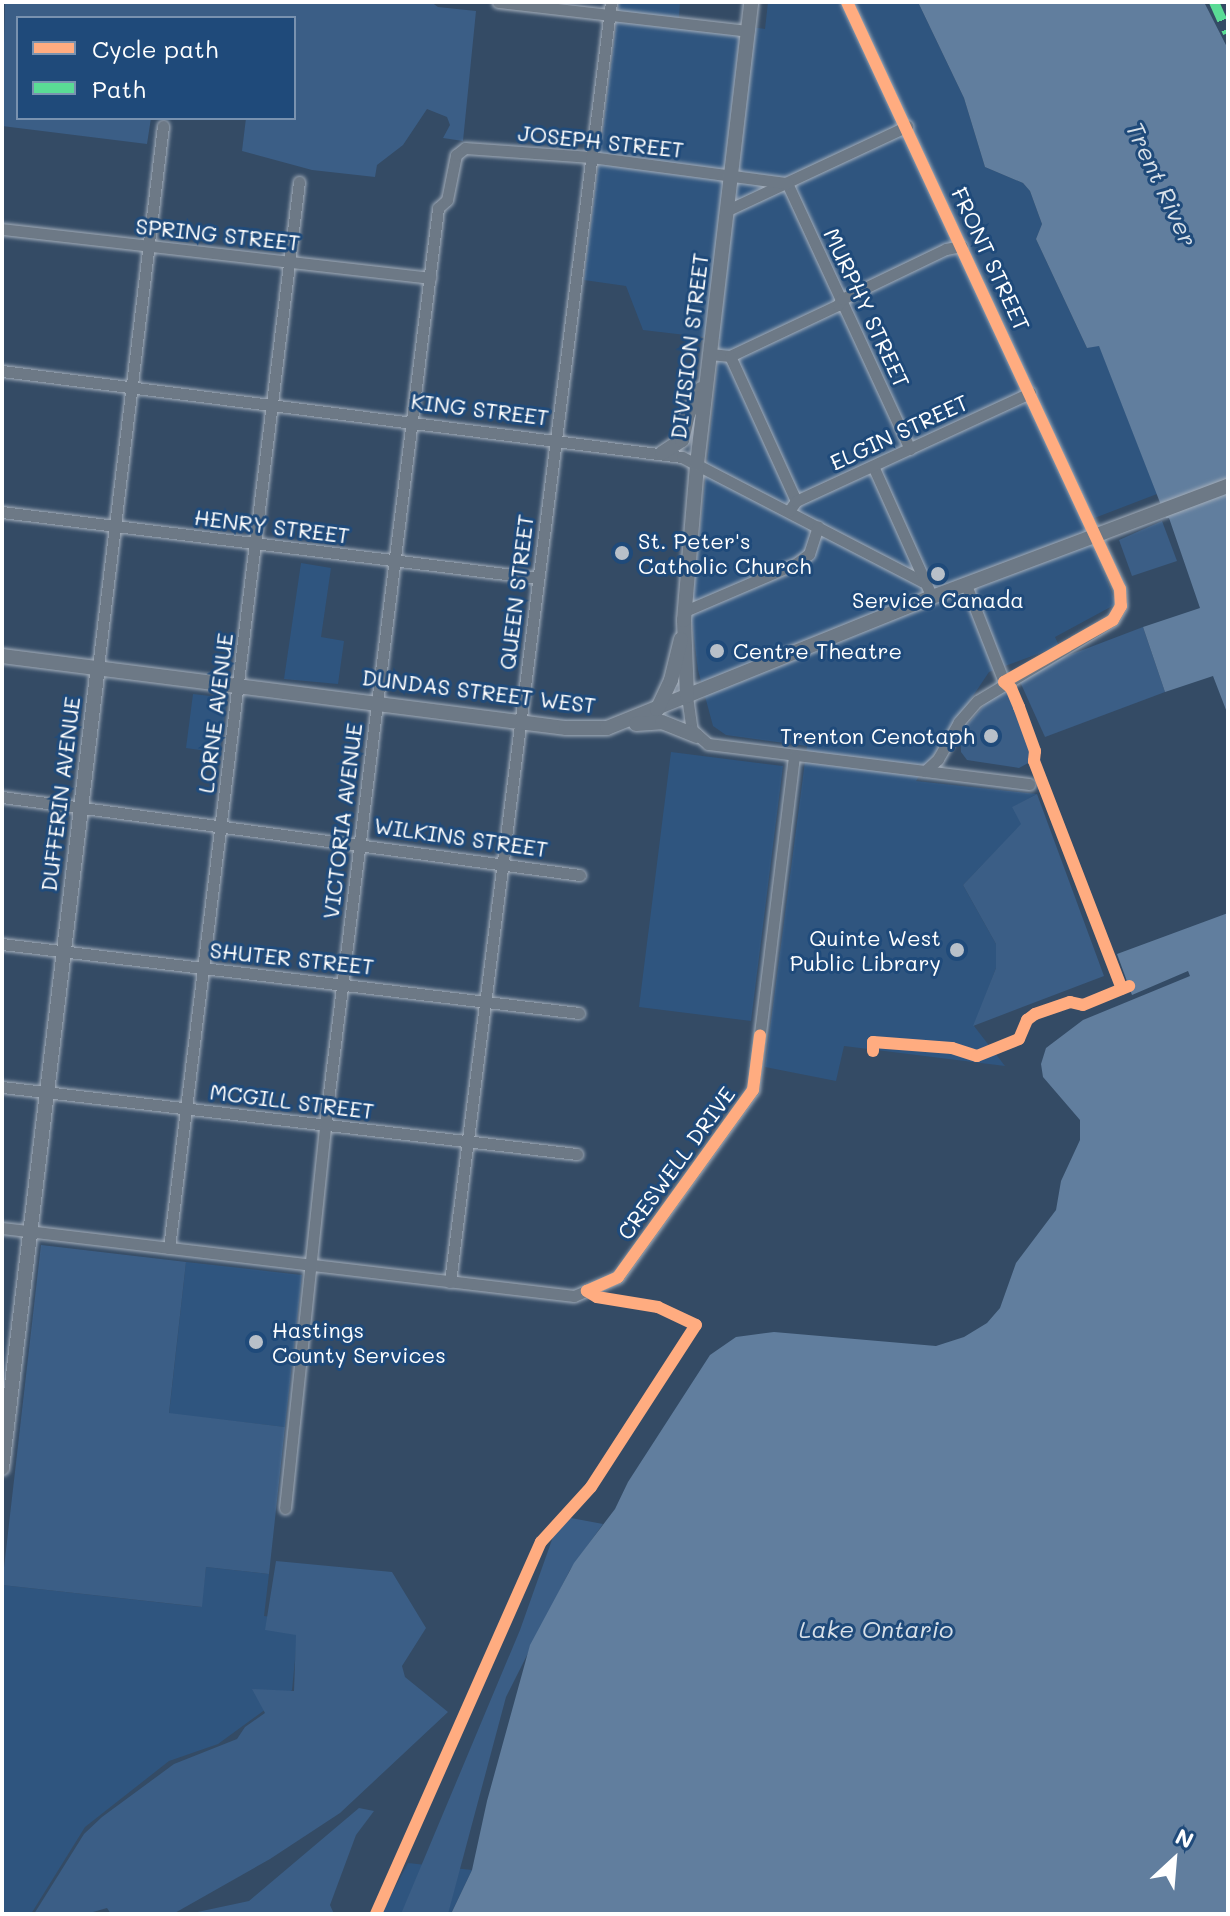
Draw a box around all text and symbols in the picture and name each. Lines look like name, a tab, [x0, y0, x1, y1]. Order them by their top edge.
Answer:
legend	[16, 16, 296, 120]
text: Cycle path	[92, 33, 218, 64]
text: Path	[92, 73, 146, 104]
water label: Trent River	[1121, 117, 1203, 251]
street label: JOSEPH STREET	[517, 119, 685, 163]
street label: FRONT STREET	[946, 183, 1036, 335]
street label: SPRING STREET	[134, 212, 302, 256]
street label: MURPHY STREET	[818, 224, 916, 392]
street label: DIVISION STREET	[664, 251, 714, 441]
street label: KING STREET	[410, 387, 550, 431]
street label: ELGIN STREET	[826, 388, 972, 476]
street label: HENRY STREET	[193, 503, 351, 549]
street label: QUEEN STREET	[493, 513, 539, 671]
place label: St. Peter's Catholic Church	[638, 527, 811, 578]
marker: St. Peter's Catholic Church	[613, 544, 631, 562]
marker: Service Canada	[929, 565, 947, 583]
place label: Service Canada	[852, 587, 1024, 613]
street label: LORNE AVENUE	[192, 631, 238, 795]
place label: Centre Theatre	[733, 638, 902, 664]
marker: Centre Theatre	[708, 642, 726, 660]
street label: DUNDAS STREET WEST	[360, 664, 598, 718]
street label: DUFFERIN AVENUE	[35, 695, 85, 893]
street label: VICTORIA AVENUE	[317, 721, 367, 921]
place label: Trenton Cenotaph	[780, 723, 975, 749]
marker: Trenton Cenotaph	[982, 727, 1000, 745]
street label: WILKINS STREET	[372, 812, 550, 862]
place label: Quinte West Public Library	[790, 924, 941, 976]
street label: SHUTER STREET	[209, 936, 375, 980]
marker: Quinte West Public Library	[948, 941, 966, 959]
street label: MCGILL STREET	[208, 1078, 376, 1124]
street label: CRESWELL DRIVE	[612, 1081, 740, 1245]
place label: Hastings County Services	[272, 1316, 446, 1368]
marker: Hastings County Services	[247, 1333, 265, 1351]
water label: Lake Ontario	[799, 1615, 953, 1643]
north arrow	[1134, 1820, 1214, 1900]
text: N	[1171, 1821, 1199, 1855]

